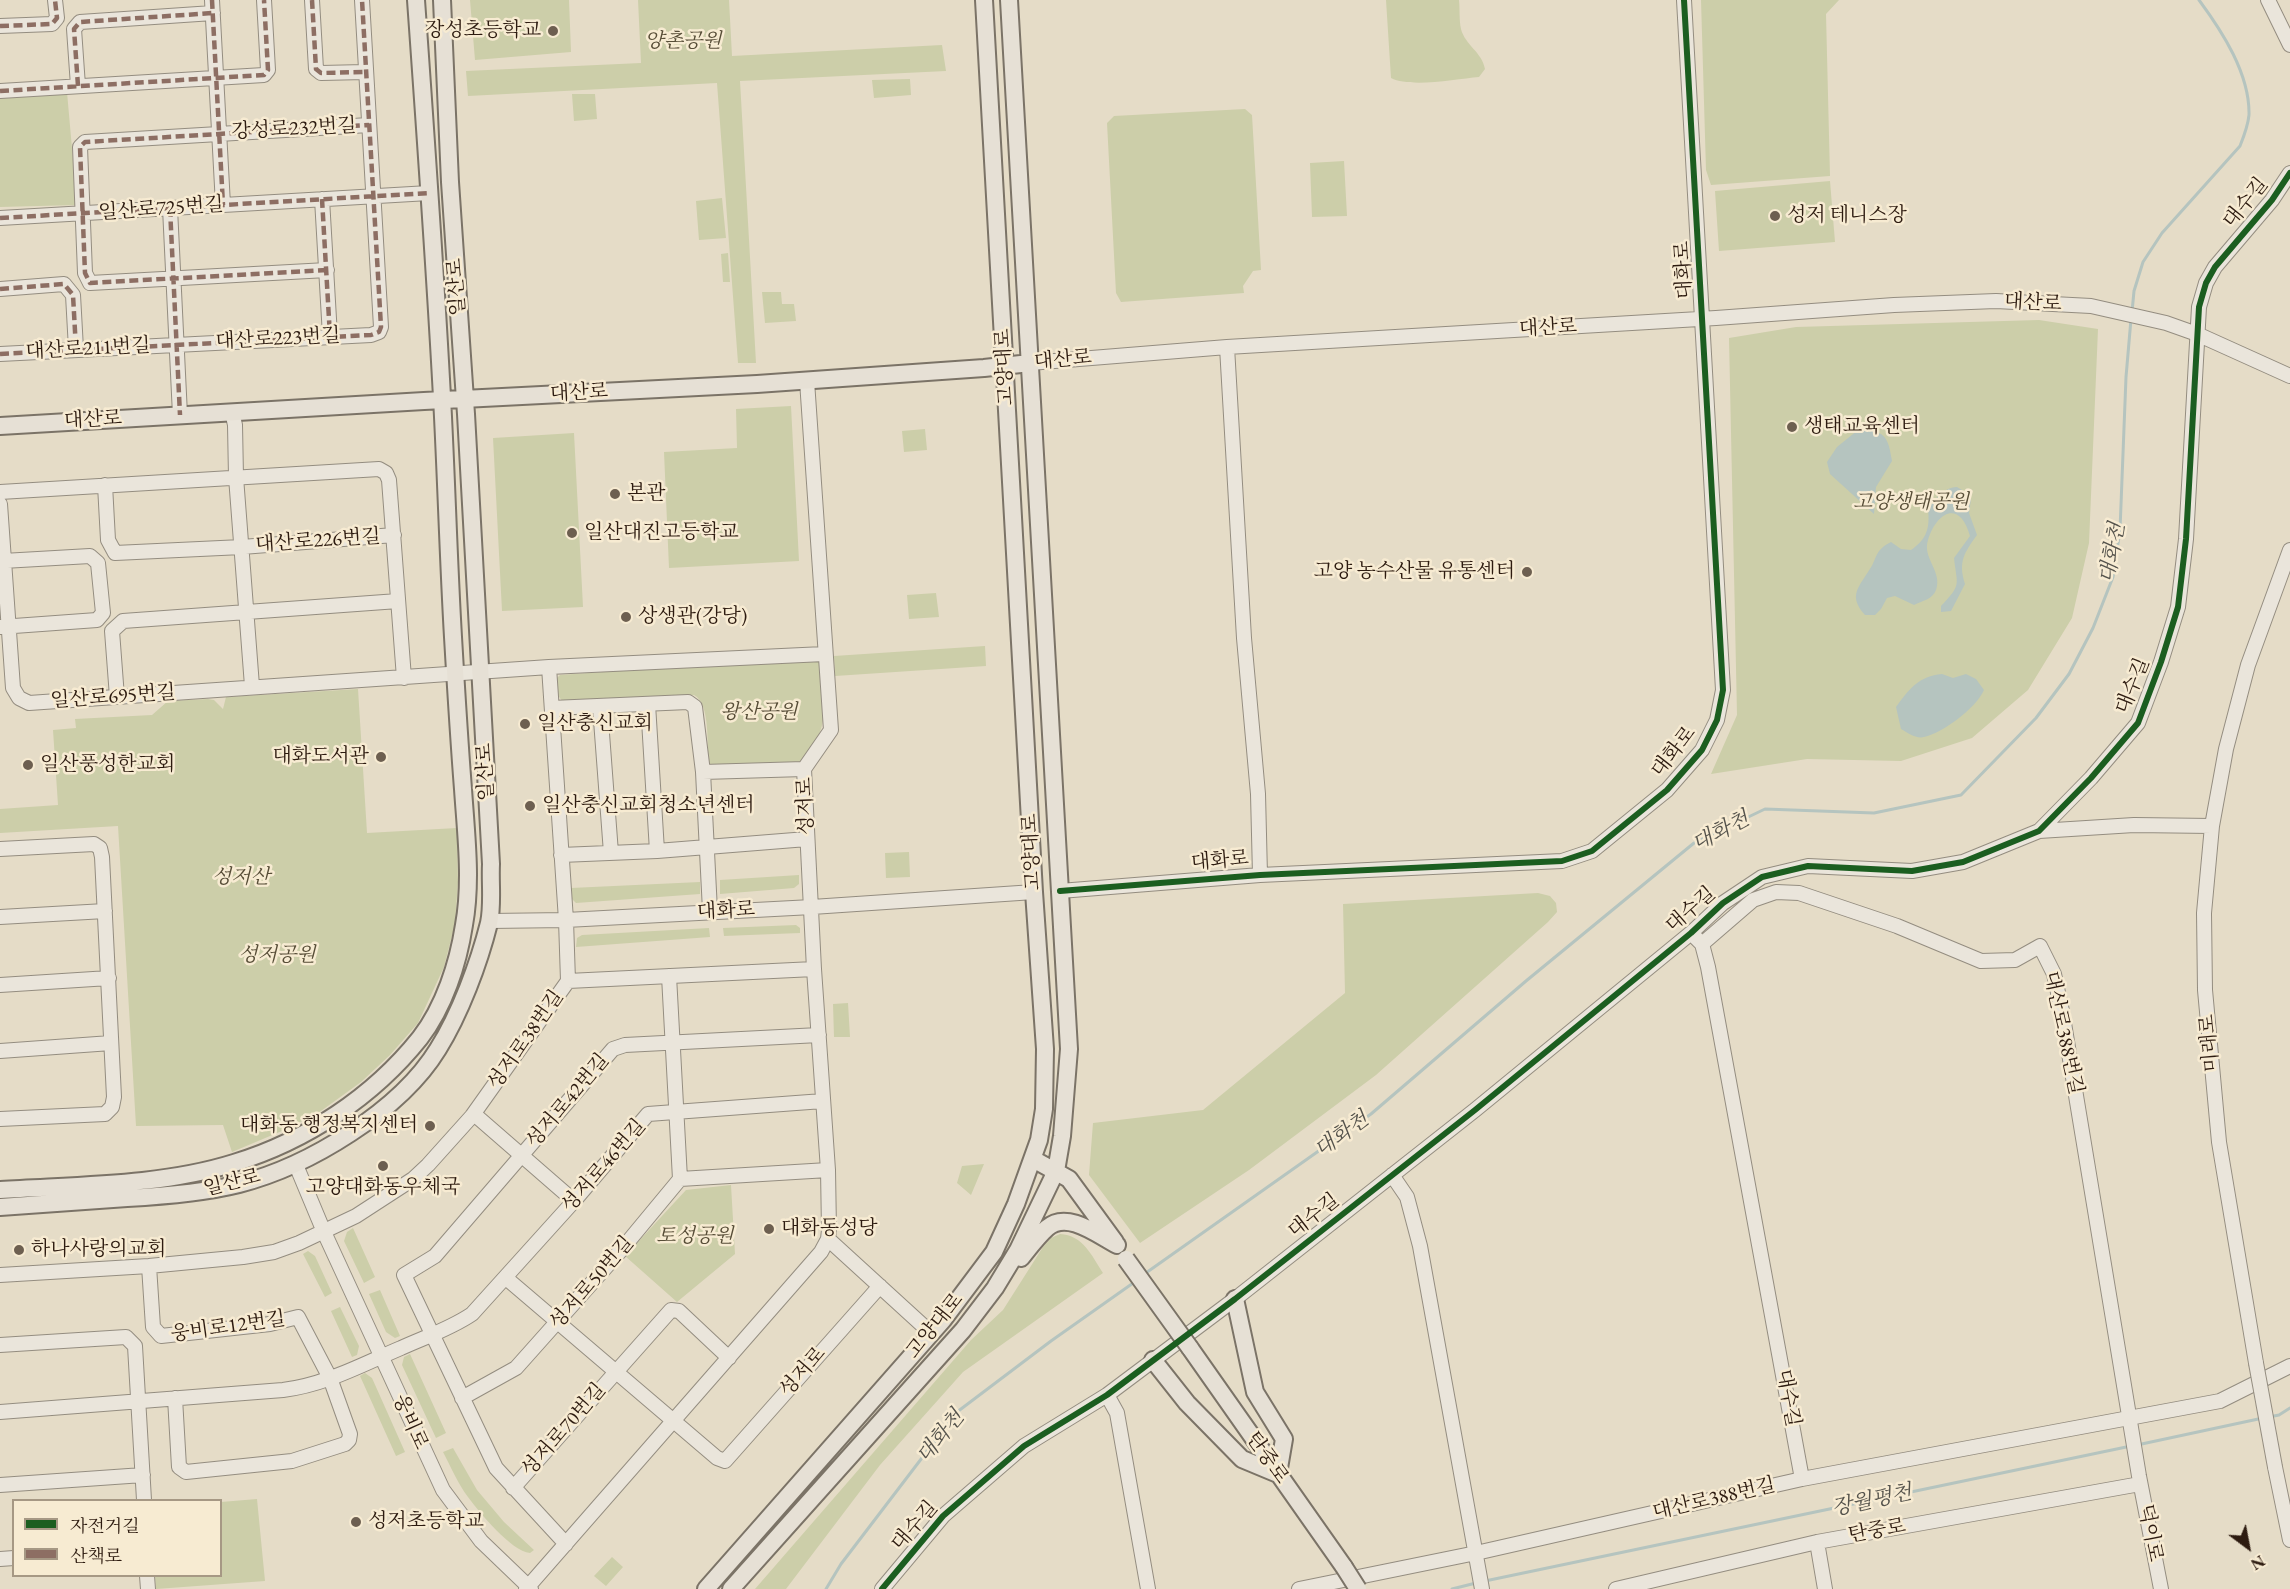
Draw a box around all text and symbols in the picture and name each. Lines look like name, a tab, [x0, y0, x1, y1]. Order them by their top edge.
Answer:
place label: 장성초등학교	[425, 19, 541, 43]
marker: 장성초등학교	[546, 24, 560, 38]
park label: 양촌공원	[644, 30, 722, 54]
street label: 강성로232번길	[231, 114, 357, 144]
street label: 대수길	[2218, 173, 2274, 233]
street label: 일산로725번길	[98, 193, 224, 225]
place label: 성저 테니스장	[1787, 204, 1907, 228]
marker: 성저 테니스장	[1768, 209, 1782, 223]
street label: 대화로	[1670, 240, 1698, 300]
street label: 일산로	[443, 257, 471, 317]
street label: 대산로	[2003, 289, 2063, 317]
street label: 대산로	[1518, 314, 1578, 342]
street label: 대산로223번길	[215, 324, 341, 354]
street label: 고양대로	[991, 328, 1019, 406]
street label: 대산로211번길	[25, 334, 151, 364]
street label: 대산로	[1033, 346, 1093, 374]
street label: 대산로	[549, 379, 609, 407]
street label: 대산로	[63, 406, 123, 434]
place label: 생태교육센터	[1804, 415, 1920, 439]
marker: 생태교육센터	[1785, 420, 1799, 434]
place label: 본관	[627, 482, 666, 506]
marker: 본관	[608, 487, 622, 501]
park label: 고양생태공원	[1853, 491, 1969, 515]
place label: 일산대진고등학교	[584, 521, 739, 545]
water label: 대화천	[2095, 521, 2131, 585]
street label: 대산로226번길	[255, 525, 381, 557]
marker: 일산대진고등학교	[565, 526, 579, 540]
place label: 고양 농수산물 유통센터	[1314, 560, 1515, 584]
marker: 고양 농수산물 유통센터	[1520, 565, 1534, 579]
place label: 상생관(강당)	[638, 605, 747, 629]
marker: 상생관(강당)	[619, 610, 633, 624]
street label: 대수길	[2111, 655, 2155, 717]
street label: 일산로695번길	[50, 681, 176, 713]
park label: 왕산공원	[720, 701, 798, 725]
place label: 일산충신교회	[537, 712, 653, 736]
marker: 일산충신교회	[518, 717, 532, 731]
street label: 대화로	[1647, 722, 1701, 782]
street label: 일산로	[472, 742, 500, 802]
place label: 대화도서관	[272, 745, 369, 769]
marker: 대화도서관	[374, 750, 388, 764]
place label: 일산풍성한교회	[40, 753, 175, 777]
marker: 일산풍성한교회	[21, 758, 35, 772]
street label: 성저로	[793, 777, 819, 835]
place label: 일산충신교회청소년센터	[542, 794, 755, 818]
marker: 일산충신교회청소년센터	[523, 799, 537, 813]
water label: 대화천	[1688, 807, 1754, 857]
street label: 고양대로	[1018, 813, 1046, 891]
street label: 대화로	[1190, 847, 1250, 875]
park label: 성저산	[212, 866, 270, 890]
street label: 대수길	[1661, 882, 1721, 938]
street label: 대화로	[696, 897, 756, 925]
park label: 성저공원	[238, 944, 316, 968]
street label: 대산로388번길	[2038, 969, 2088, 1097]
street label: 성저로38번길	[483, 986, 569, 1094]
street label: 미래로	[2196, 1013, 2224, 1073]
street label: 성저로42번길	[522, 1049, 614, 1153]
water label: 대화천	[1310, 1107, 1374, 1163]
place label: 대화동 행정복지센터	[240, 1114, 418, 1138]
street label: 성저로46번길	[557, 1114, 651, 1218]
marker: 대화동 행정복지센터	[423, 1119, 437, 1133]
marker: 고양대화동우체국	[376, 1159, 390, 1173]
street label: 일산로	[201, 1164, 263, 1202]
place label: 고양대화동우체국	[306, 1176, 460, 1200]
street label: 대수길	[1284, 1189, 1344, 1243]
place label: 대화동성당	[781, 1217, 878, 1241]
marker: 대화동성당	[762, 1222, 776, 1236]
park label: 토성공원	[656, 1225, 734, 1249]
street label: 성저로50번길	[545, 1231, 639, 1335]
place label: 하나사랑의교회	[31, 1238, 166, 1262]
marker: 하나사랑의교회	[12, 1243, 26, 1257]
street label: 고양대로	[901, 1288, 969, 1364]
street label: 웅비로12번길	[169, 1307, 287, 1347]
street label: 성저로	[775, 1342, 831, 1402]
street label: 대수길	[1771, 1367, 1805, 1429]
street label: 성저로70번길	[517, 1378, 611, 1482]
street label: 웅비로	[387, 1391, 433, 1453]
water label: 대화천	[912, 1405, 970, 1469]
street label: 탄중로	[1241, 1427, 1293, 1489]
street label: 대산로388번길	[1650, 1473, 1778, 1525]
water label: 장월평천	[1830, 1480, 1914, 1522]
street label: 대수길	[887, 1496, 943, 1556]
legend	[12, 1499, 222, 1577]
street label: 덕이로	[2133, 1502, 2167, 1564]
place label: 성저초등학교	[368, 1510, 484, 1534]
text: 자전거길	[70, 1514, 140, 1537]
street label: 탄중로	[1846, 1514, 1908, 1548]
marker: 성저초등학교	[349, 1515, 363, 1529]
north arrow	[2218, 1517, 2278, 1577]
text: 산책로	[70, 1544, 122, 1567]
text: N	[2247, 1550, 2269, 1575]

